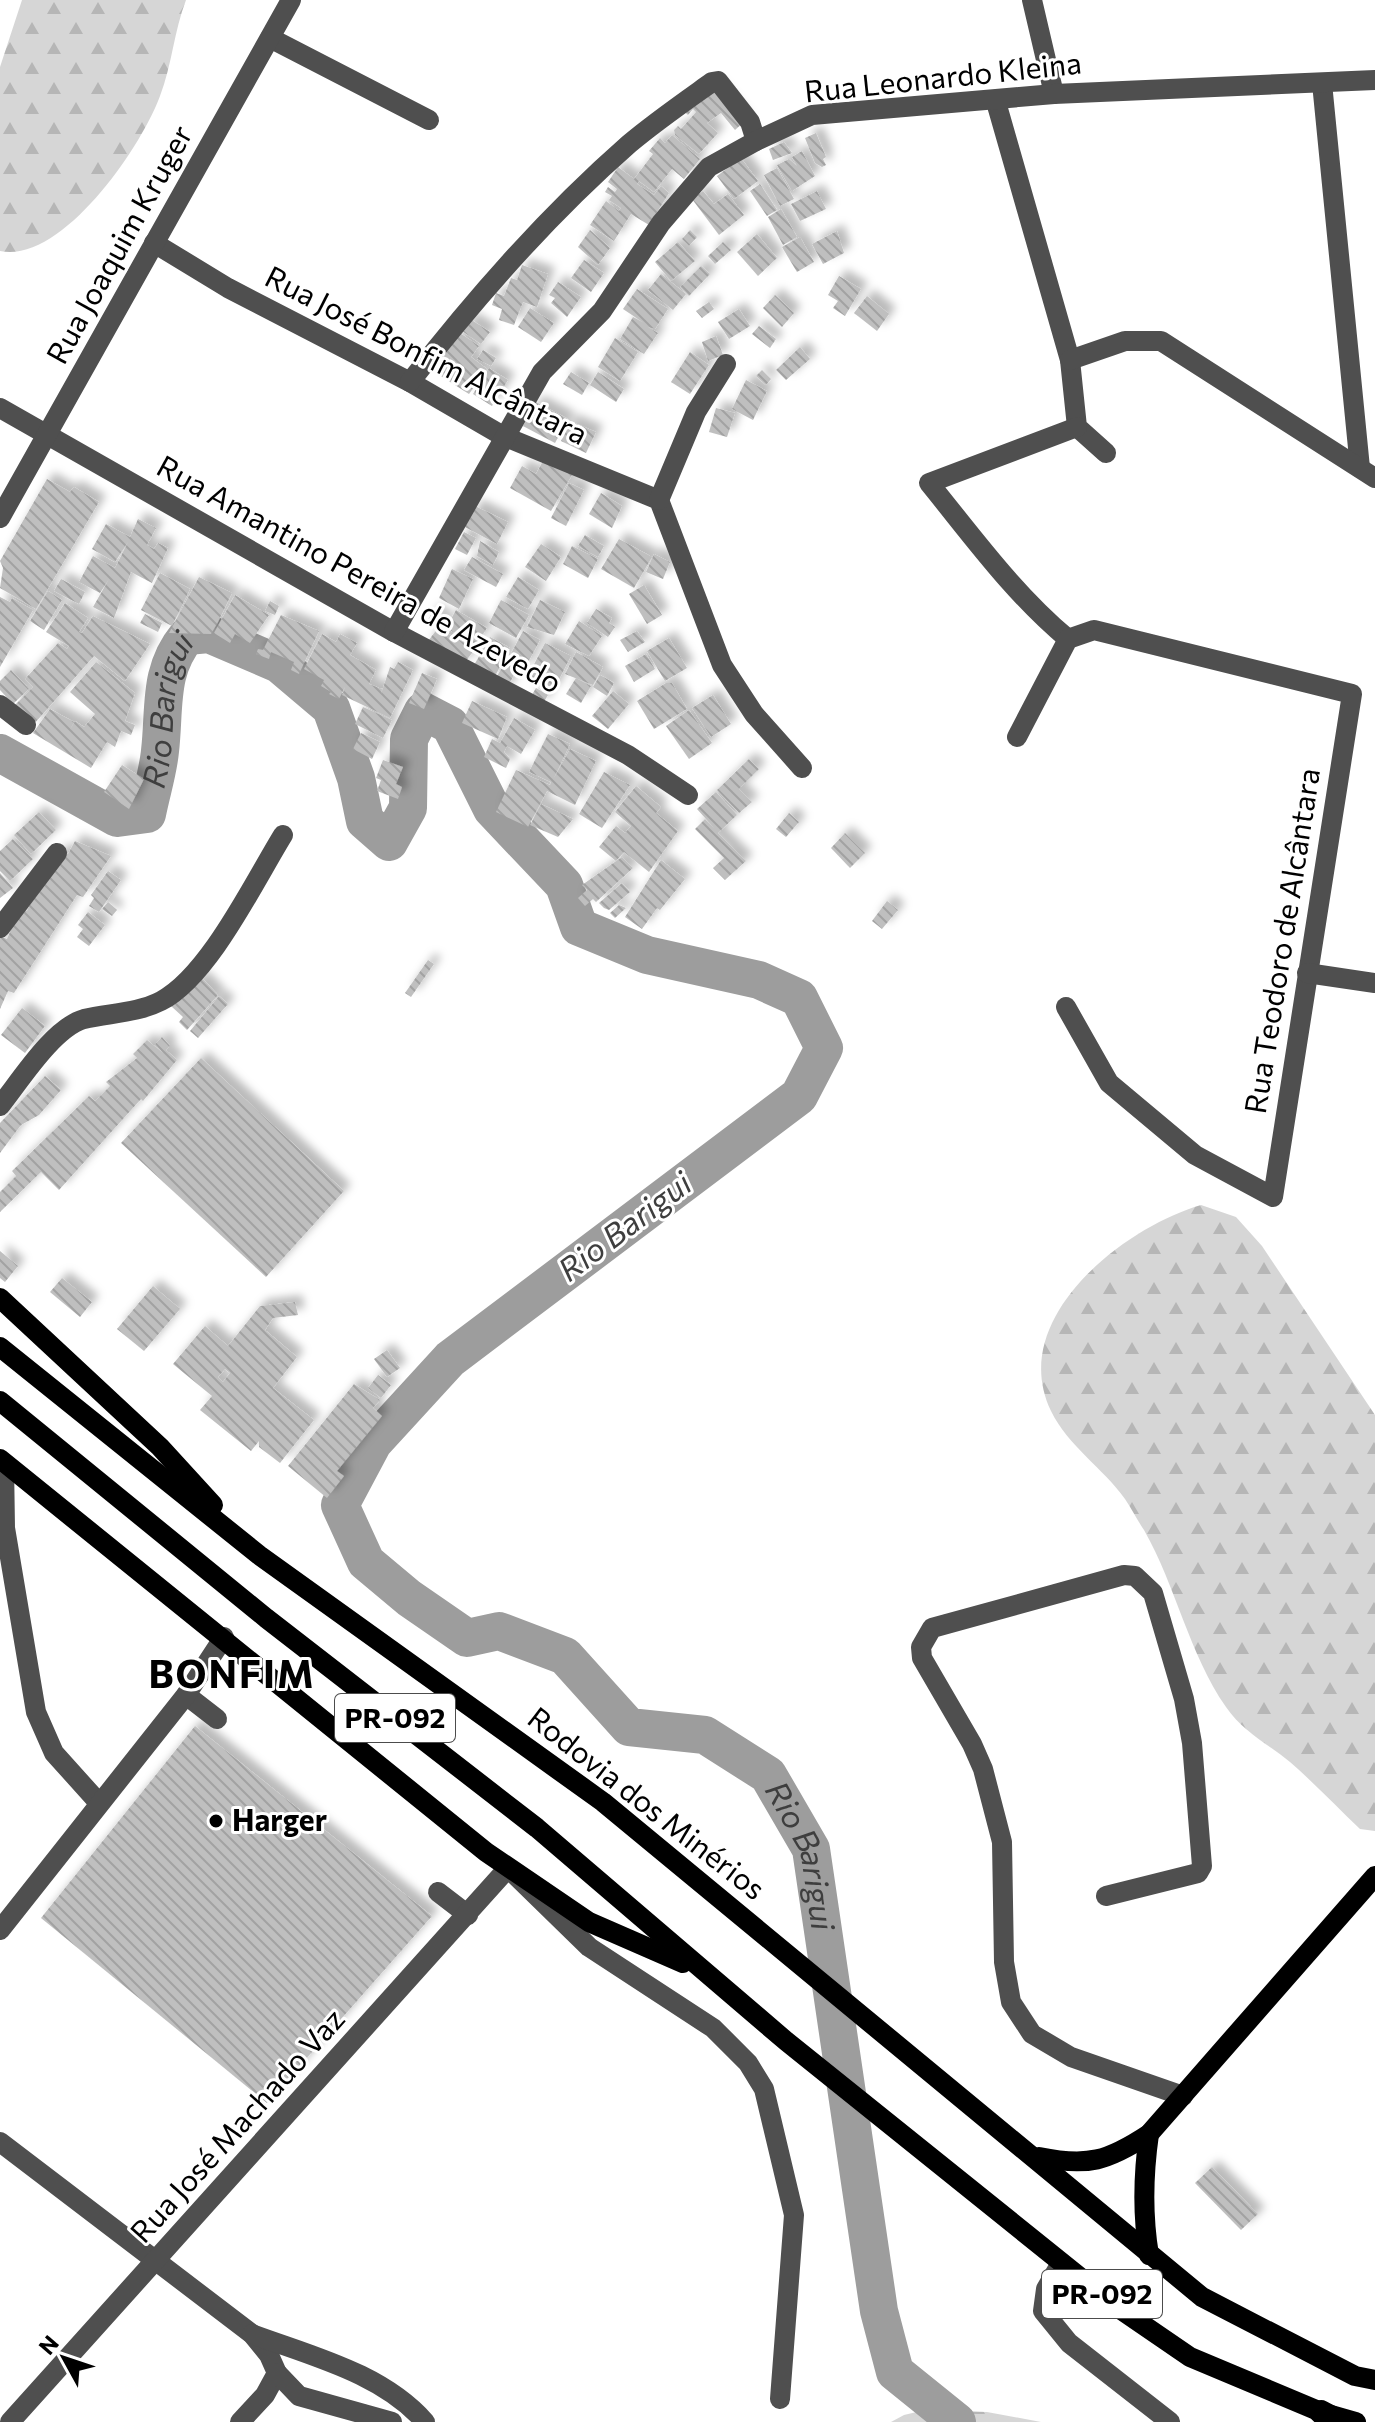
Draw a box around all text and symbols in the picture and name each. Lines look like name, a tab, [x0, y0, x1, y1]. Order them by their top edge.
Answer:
street label: Rua Leonardo Kleina	[802, 43, 1083, 108]
street label: Rua Joaquim Kruger	[37, 118, 199, 370]
street label: Rua José Bonfim Alcântara	[260, 256, 595, 451]
street label: Rua Amantino Pereira de Azevedo	[151, 446, 569, 700]
water label: Rio Barigui	[132, 622, 202, 791]
street label: Rua Teodoro de Alcântara	[1235, 765, 1326, 1116]
water label: Rio Barigui	[549, 1161, 700, 1289]
district label: BONFIM	[148, 1649, 316, 1696]
road number: PR-092	[335, 1694, 455, 1742]
street label: Rodovia dos Minérios	[521, 1698, 774, 1906]
water label: Rio Barigui	[758, 1773, 845, 1935]
place label: Harger	[232, 1800, 327, 1837]
marker: Harger	[207, 1812, 225, 1830]
street label: Rua José Machado Vaz	[121, 2000, 351, 2249]
road number: PR-092	[1042, 2270, 1162, 2318]
north arrow	[24, 2318, 104, 2398]
text: N	[33, 2330, 64, 2360]

